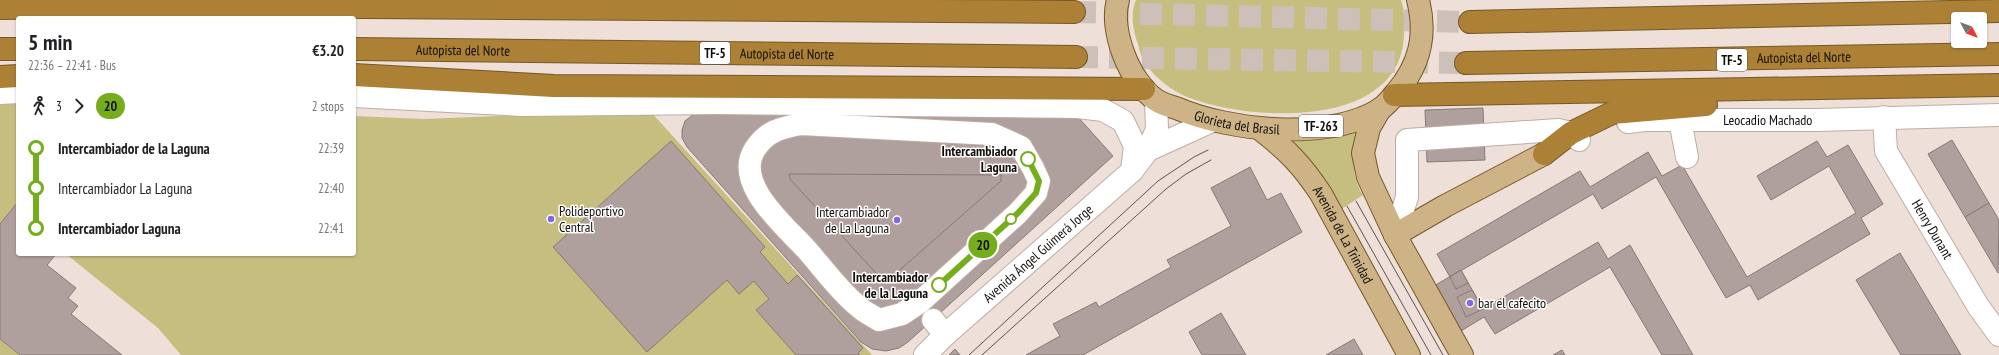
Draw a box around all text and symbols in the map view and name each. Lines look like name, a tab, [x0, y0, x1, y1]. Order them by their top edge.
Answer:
north arrow	[1951, 12, 1987, 48]
map controls	[1951, 12, 1987, 48]
text: 5 min	[28, 28, 72, 56]
text: €3.20	[312, 41, 344, 60]
street label: Autopista del Norte	[416, 41, 510, 60]
road number: TF-5	[700, 42, 730, 64]
street label: Autopista del Norte	[740, 44, 834, 63]
street label: Autopista del Norte	[1757, 47, 1851, 67]
road number: TF-5	[1717, 49, 1747, 71]
text: 22:36 – 22:41 · Bus	[28, 57, 116, 74]
icon: walk	[28, 95, 50, 117]
icon: forward	[68, 95, 90, 117]
text: 20	[104, 97, 117, 115]
text: 3	[56, 98, 62, 115]
text: 2 stops	[312, 98, 344, 115]
street label: Glorieta del Brasil	[1192, 106, 1281, 138]
street label: Leocadio Machado	[1723, 111, 1812, 129]
road number: TF-263	[1299, 115, 1343, 137]
text: Intercambiador de la Laguna	[58, 139, 210, 158]
text: 22:39	[318, 140, 344, 157]
place label: Intercambiador Laguna	[942, 142, 1018, 176]
marker: Intercambiador Laguna	[1020, 151, 1036, 167]
text: Intercambiador La Laguna	[58, 179, 192, 198]
text: 22:40	[318, 180, 344, 197]
street label: Avenida de La Trinidad	[1309, 182, 1377, 287]
street label: Henry Dunant	[1908, 196, 1957, 262]
street label: Avenida Ángel Guimerá Jorge	[979, 200, 1097, 306]
place label: Polideportivo Central	[559, 202, 624, 236]
place label: Intercambiador de La Laguna	[816, 203, 889, 237]
unlabelled marker	[1005, 213, 1017, 225]
marker: Polideportivo Central	[546, 214, 556, 224]
marker: Intercambiador de La Laguna	[892, 215, 902, 225]
text: Intercambiador Laguna	[58, 219, 181, 238]
text: 22:41	[318, 220, 344, 237]
line badge: 20	[965, 232, 1001, 258]
text: 20	[976, 236, 990, 254]
place label: Intercambiador de la Laguna	[853, 268, 929, 302]
marker: Intercambiador de la Laguna	[931, 277, 947, 293]
place label: bar el cafecito	[1478, 294, 1546, 312]
marker: bar el cafecito	[1465, 298, 1475, 308]

